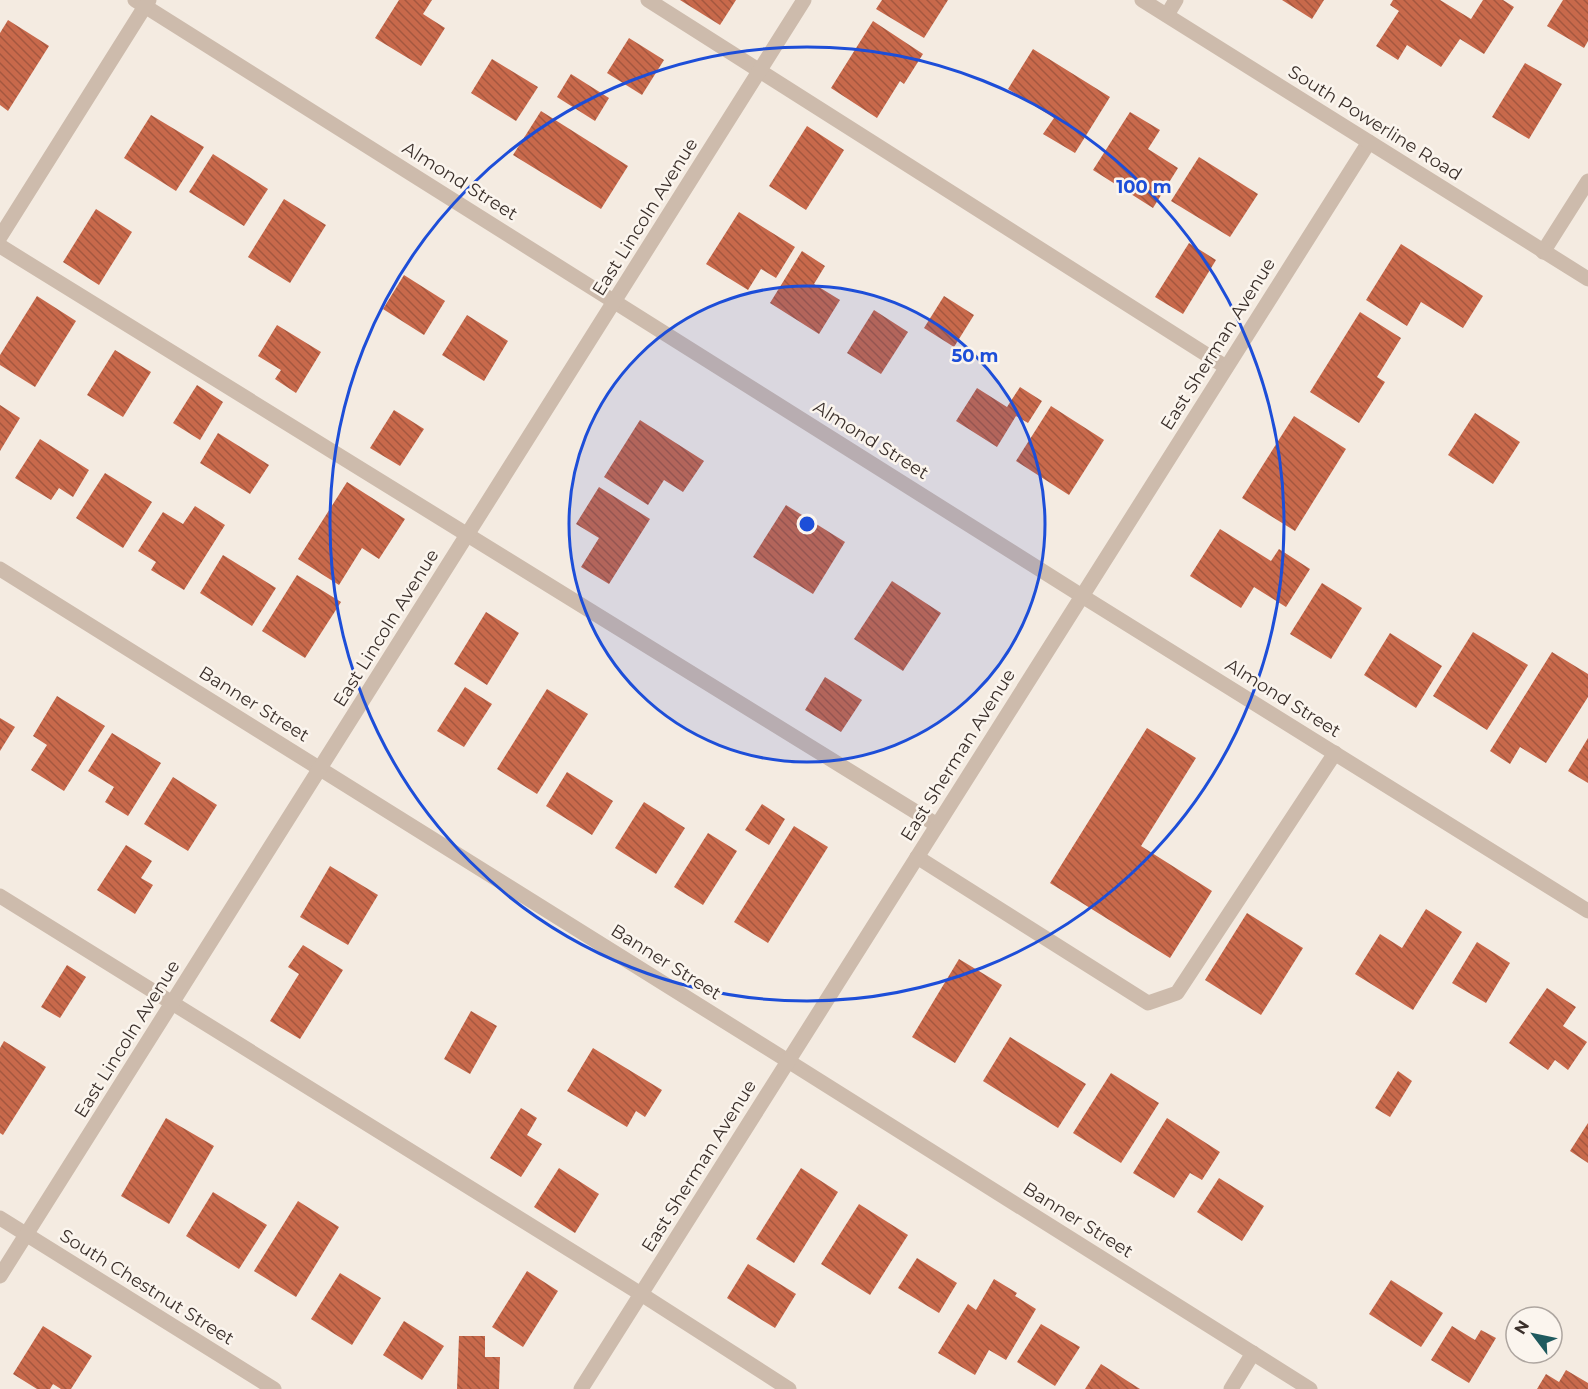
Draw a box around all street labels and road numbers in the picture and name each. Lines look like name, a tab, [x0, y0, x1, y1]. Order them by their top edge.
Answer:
street label: South Powerline Road	[1284, 61, 1466, 185]
street label: East Lincoln Avenue	[587, 134, 703, 300]
street label: Almond Street	[398, 137, 522, 225]
street label: East Sherman Avenue	[1156, 254, 1280, 434]
street label: Almond Street	[809, 396, 933, 484]
street label: East Lincoln Avenue	[328, 545, 444, 711]
street label: Almond Street	[1221, 654, 1345, 742]
street label: Banner Street	[195, 661, 313, 747]
street label: East Sherman Avenue	[896, 665, 1020, 845]
street label: Banner Street	[607, 919, 725, 1005]
street label: East Lincoln Avenue	[69, 956, 185, 1122]
street label: East Sherman Avenue	[637, 1076, 761, 1256]
street label: Banner Street	[1019, 1177, 1137, 1263]
street label: South Chestnut Street	[56, 1224, 238, 1350]

